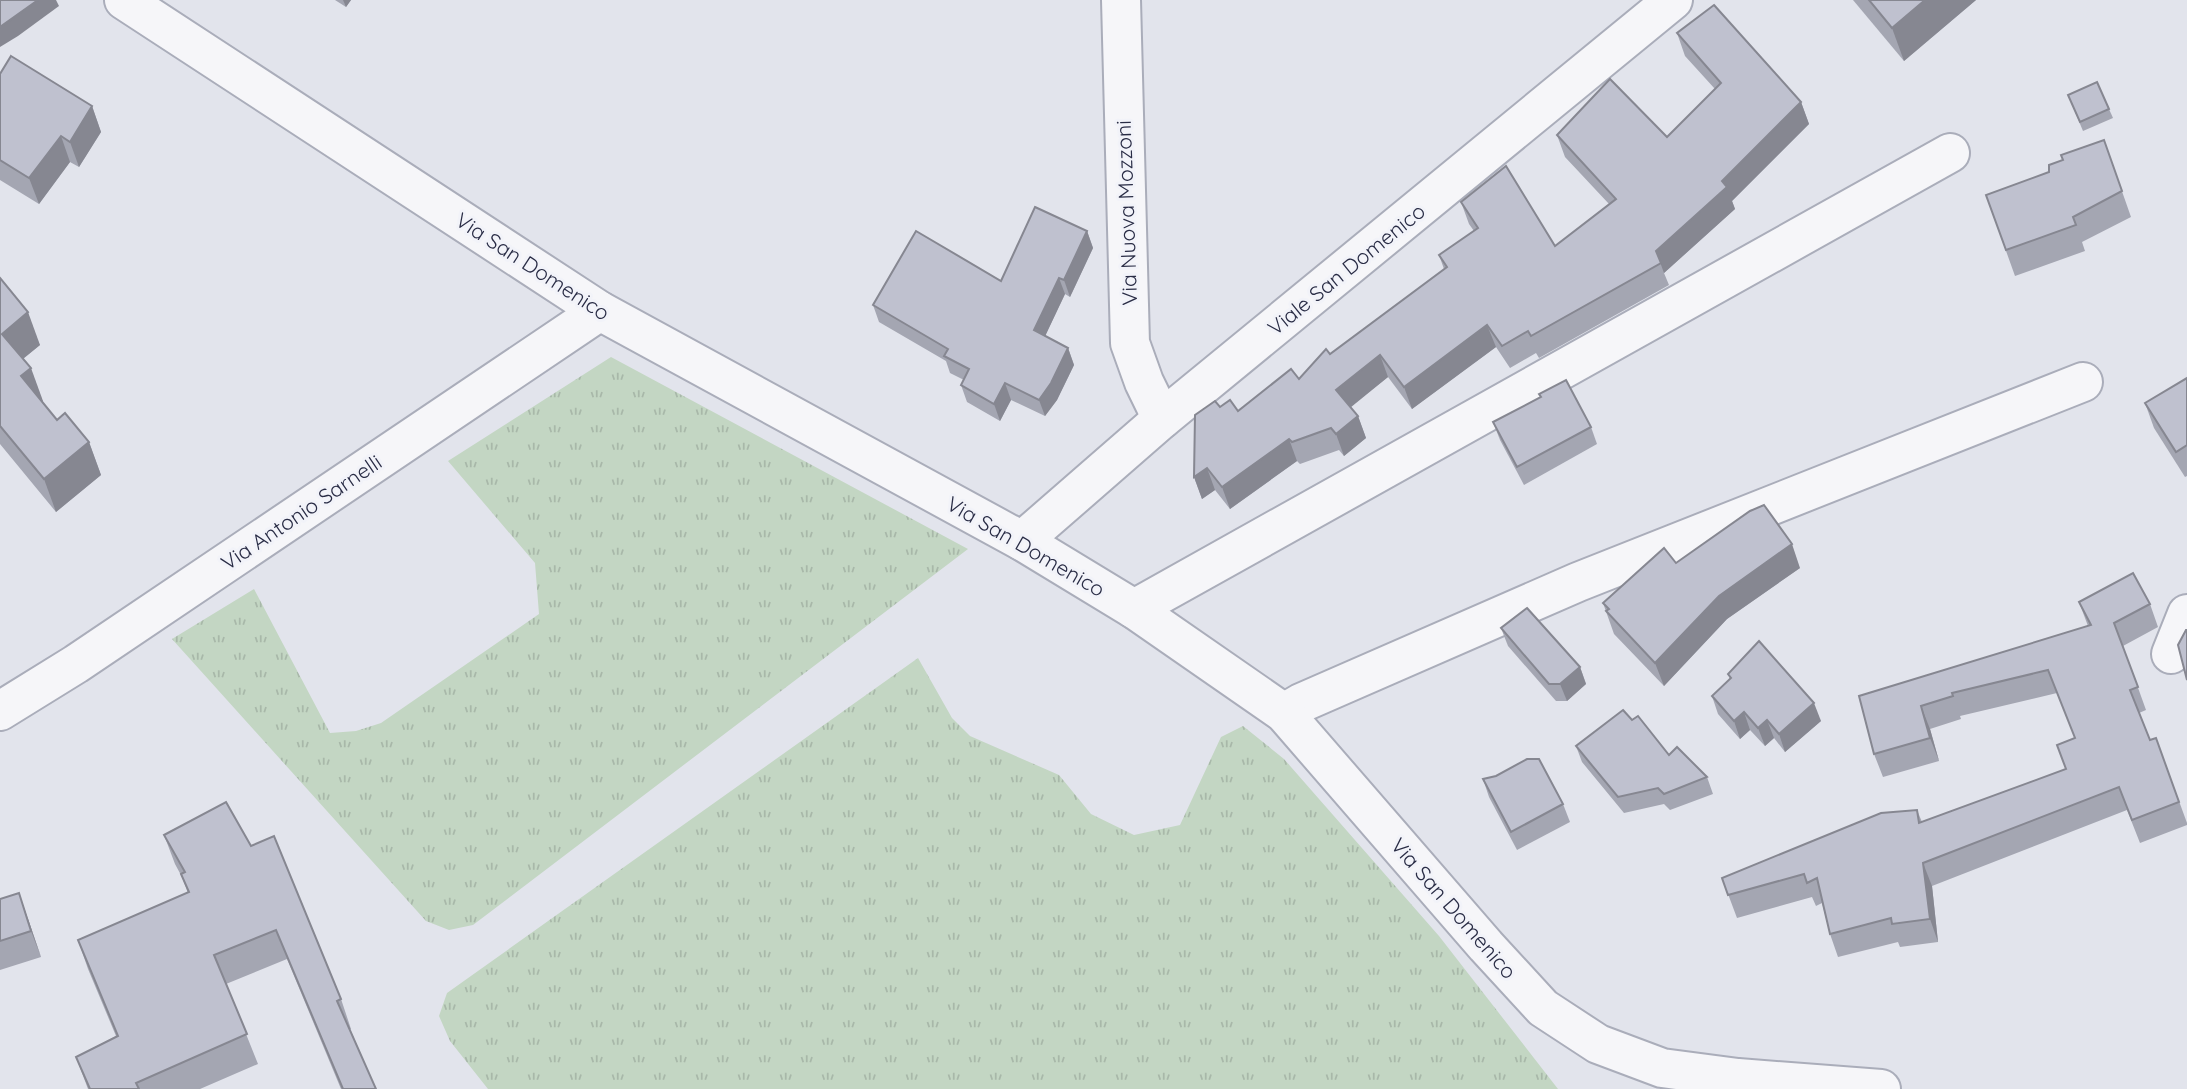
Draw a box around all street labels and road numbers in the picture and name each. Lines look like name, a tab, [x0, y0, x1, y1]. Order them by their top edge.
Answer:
street label: Via Nuova Mozzoni	[1110, 120, 1142, 306]
street label: Viale San Domenico	[1262, 198, 1430, 340]
street label: Via San Domenico	[451, 206, 615, 326]
street label: Via Antonio Sarnelli	[216, 449, 386, 575]
street label: Via San Domenico	[942, 490, 1110, 602]
street label: Via San Domenico	[1386, 832, 1522, 984]

